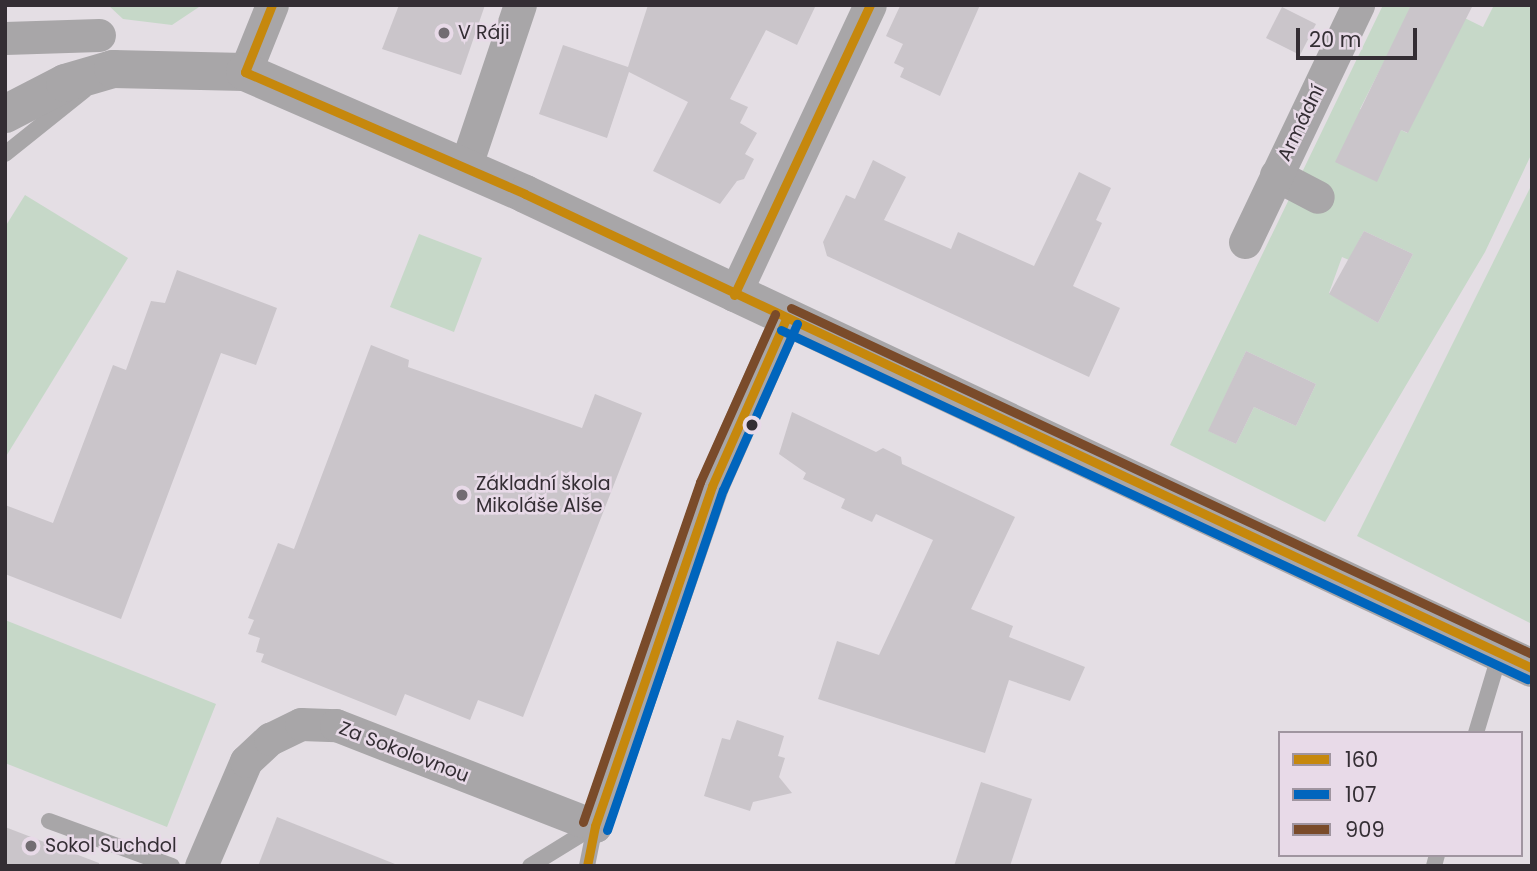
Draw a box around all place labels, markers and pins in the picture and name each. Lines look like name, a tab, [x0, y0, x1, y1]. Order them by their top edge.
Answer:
place label: V Ráji	[458, 22, 510, 44]
marker: V Ráji	[436, 25, 452, 41]
unlabelled marker	[745, 418, 759, 432]
place label: Základní škola Mikoláše Alše	[476, 473, 611, 517]
marker: Základní škola Mikoláše Alše	[454, 487, 470, 503]
place label: Sokol Suchdol	[45, 835, 177, 857]
marker: Sokol Suchdol	[23, 838, 39, 854]

